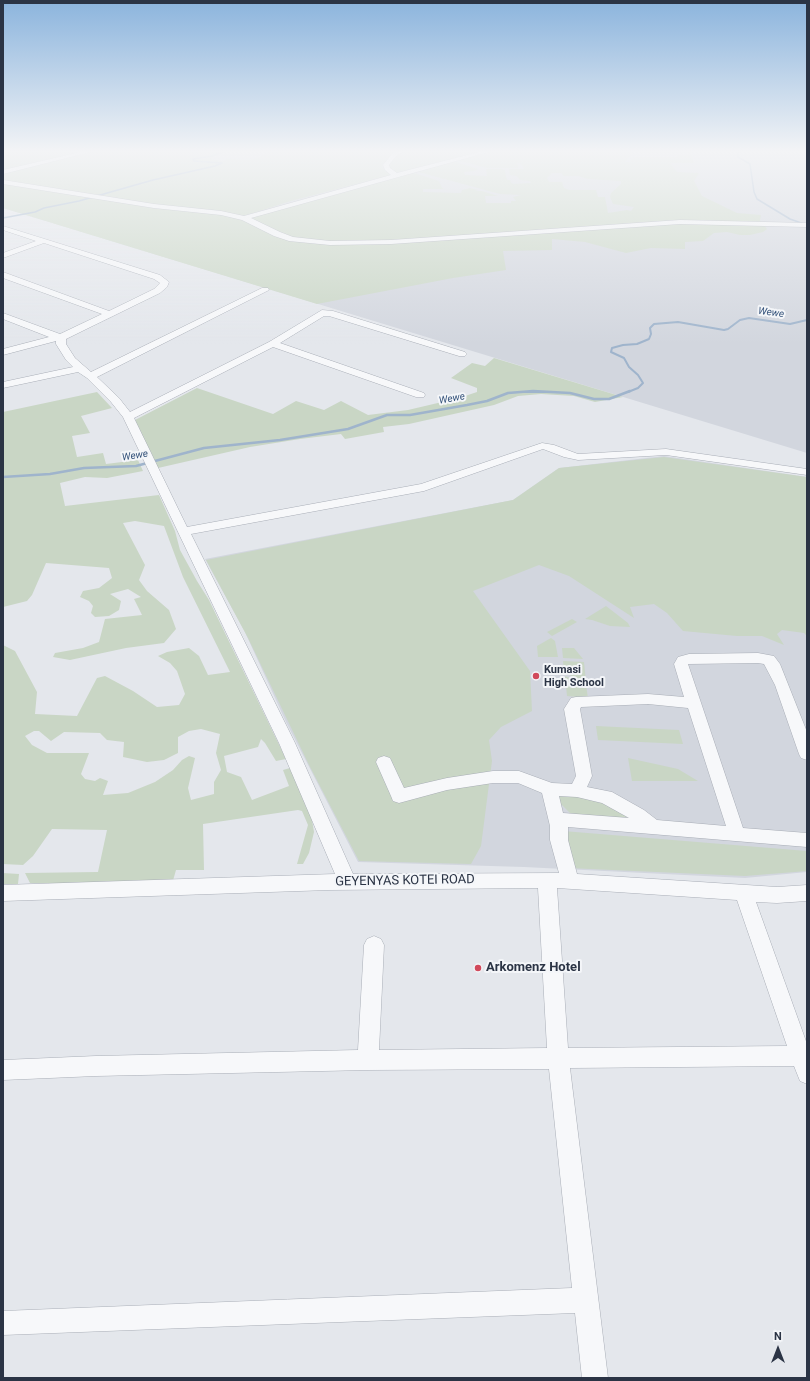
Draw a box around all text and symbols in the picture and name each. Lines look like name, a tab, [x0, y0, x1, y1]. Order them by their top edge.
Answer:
water label: Wewe	[757, 305, 785, 321]
water label: Wewe	[438, 391, 466, 407]
water label: Wewe	[121, 448, 149, 464]
place label: Kumasi High School	[544, 663, 604, 689]
marker: Kumasi High School	[531, 671, 541, 681]
street label: GEYENYAS KOTEI ROAD	[335, 872, 475, 890]
place label: Arkomenz Hotel	[486, 960, 581, 976]
marker: Arkomenz Hotel	[473, 963, 483, 973]
north arrow	[758, 1329, 798, 1369]
text: N	[774, 1330, 782, 1343]

